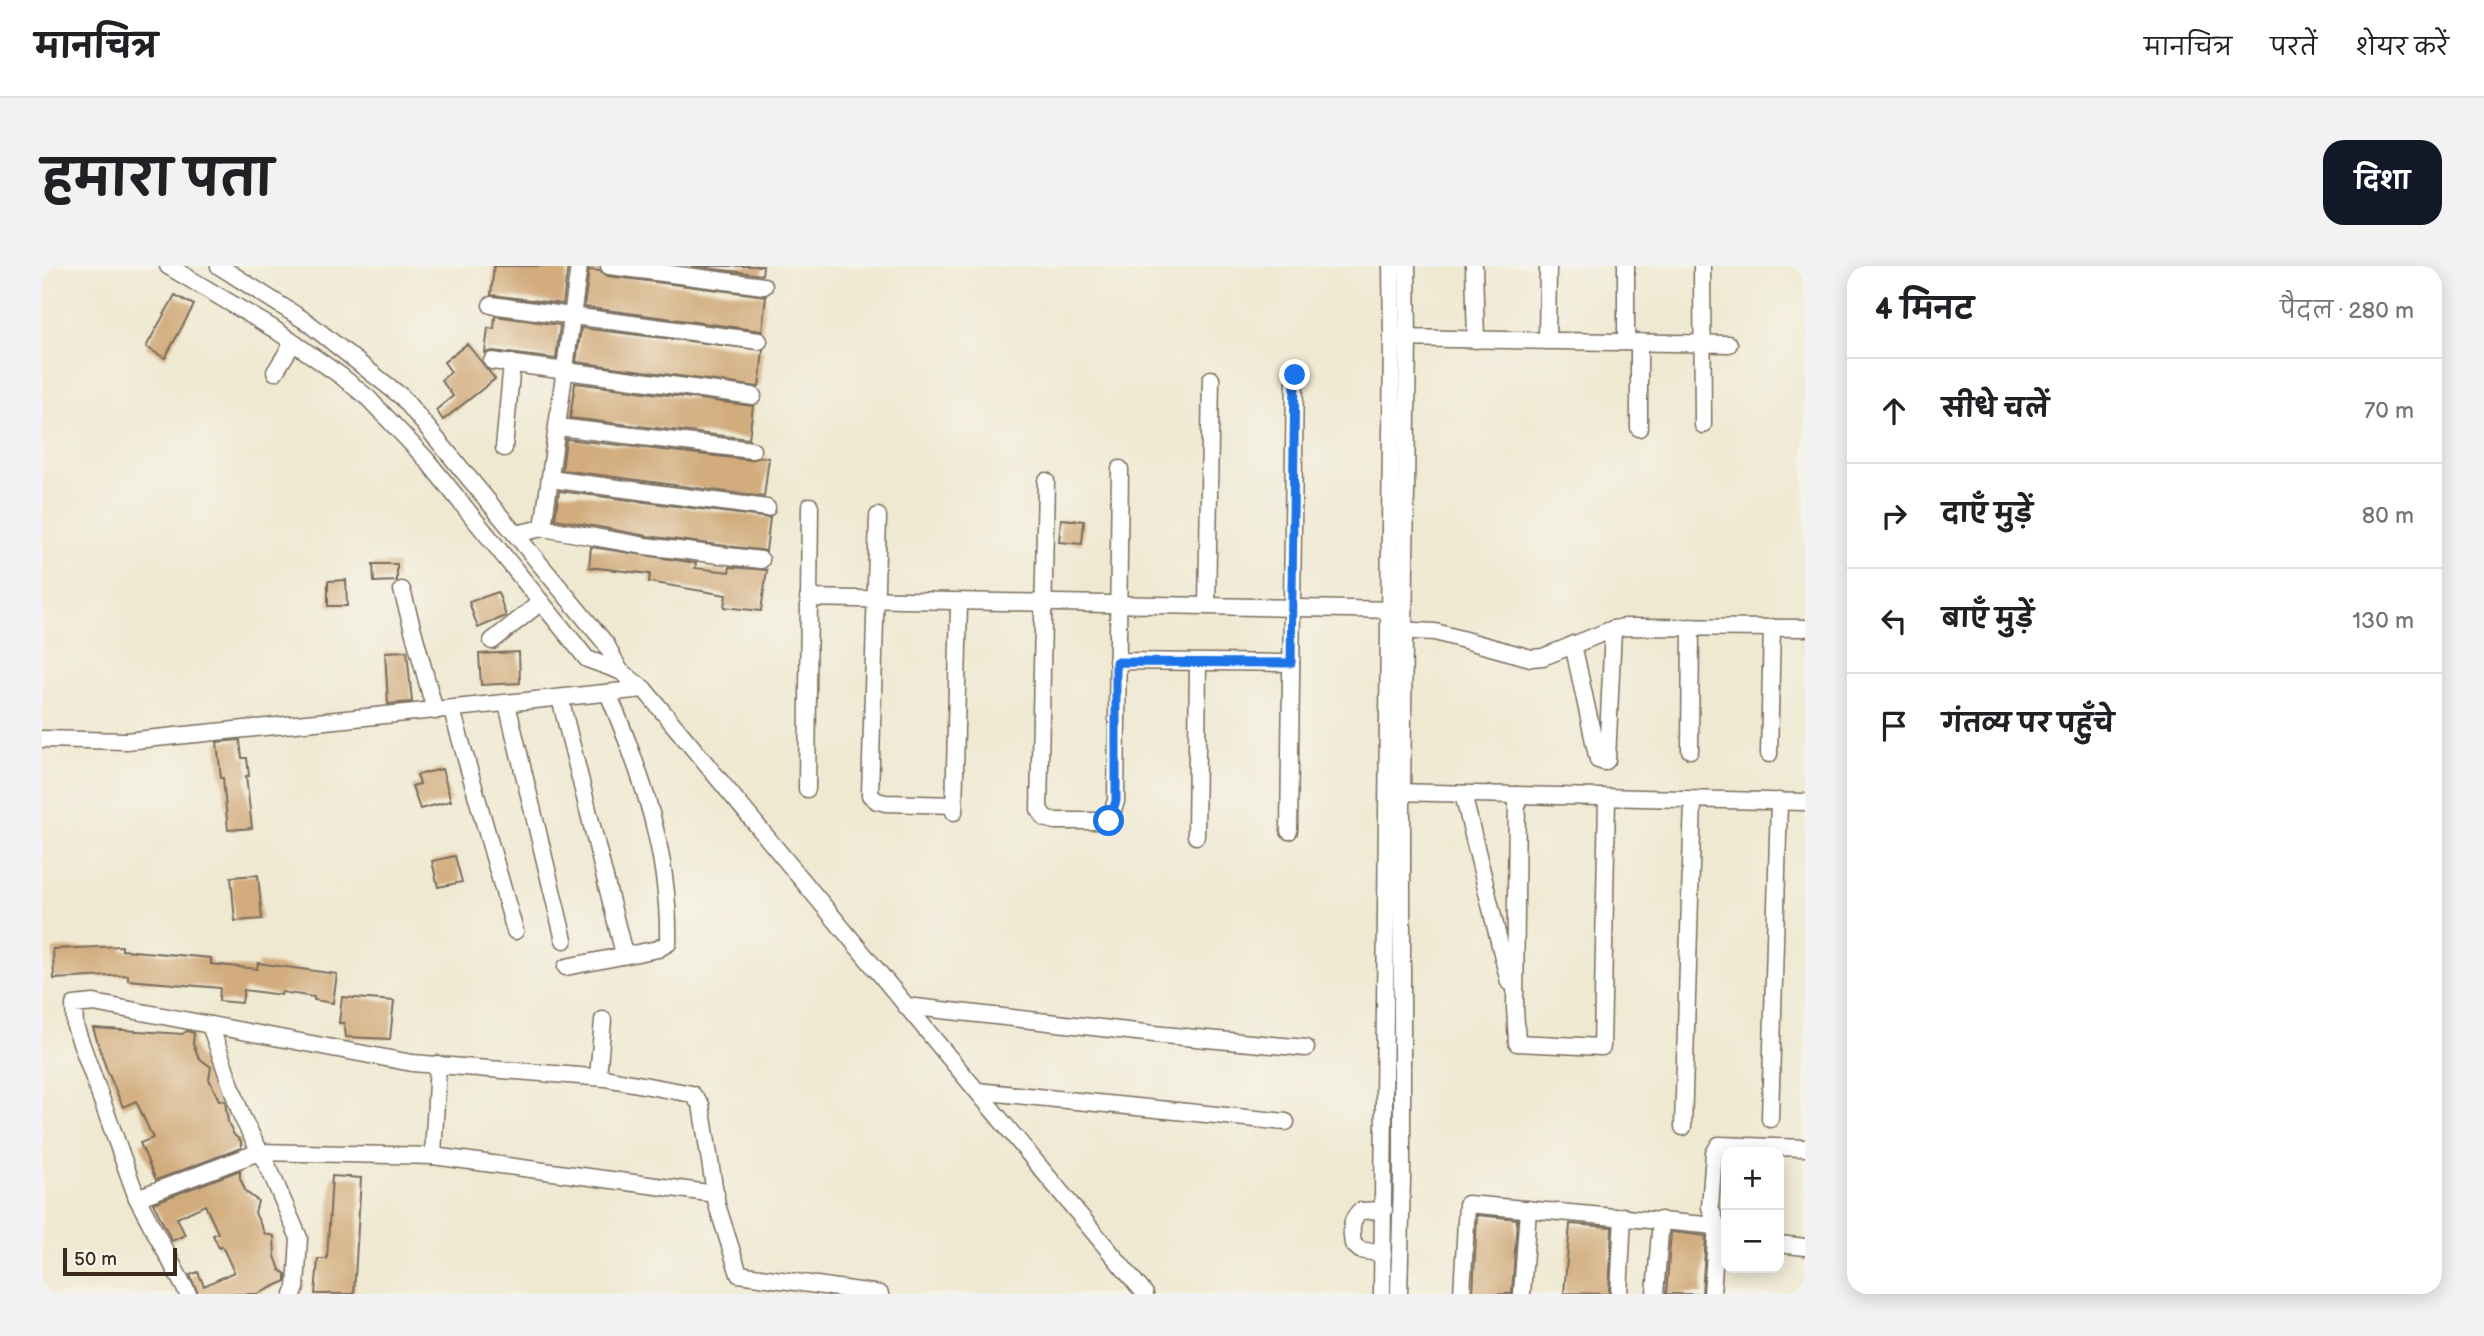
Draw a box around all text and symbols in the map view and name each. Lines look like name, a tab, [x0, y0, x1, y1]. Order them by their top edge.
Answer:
text: मानचित्र	[35, 27, 158, 67]
text: मानचित्र	[2144, 33, 2232, 62]
text: परतें	[2270, 33, 2317, 62]
text: शेयर करें	[2355, 33, 2449, 62]
button: दिशा	[2323, 140, 2442, 225]
text: हमारा पता	[42, 151, 273, 210]
text: 4 मिनट	[1875, 292, 1974, 328]
text: पैदल · 280 m	[2280, 297, 2414, 325]
route end	[1279, 359, 1310, 390]
icon: ahead	[1875, 392, 1913, 430]
text: सीधे चलें	[1942, 394, 2049, 425]
text: 70 m	[2364, 397, 2414, 425]
icon: right	[1875, 497, 1913, 535]
text: दाएँ मुड़ें	[1942, 499, 2033, 530]
text: 80 m	[2362, 502, 2414, 530]
icon: left	[1875, 602, 1913, 640]
text: बाएँ मुड़ें	[1942, 604, 2034, 635]
text: 130 m	[2352, 607, 2414, 635]
icon: arrive	[1875, 707, 1913, 745]
text: गंतव्य पर पहुँचे	[1942, 709, 2114, 740]
route start	[1093, 805, 1124, 836]
map controls	[1721, 1147, 1784, 1273]
button: +	[1721, 1147, 1784, 1210]
button: −	[1721, 1210, 1784, 1273]
scale bar	[63, 1245, 177, 1277]
text: 50 m	[74, 1248, 117, 1271]

